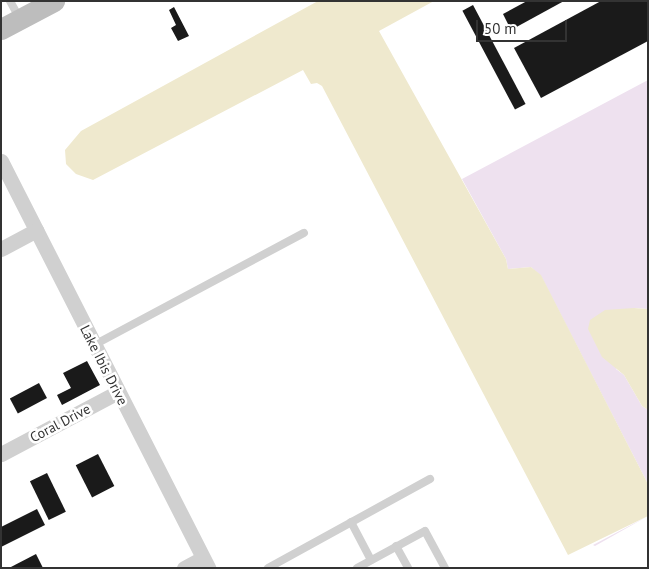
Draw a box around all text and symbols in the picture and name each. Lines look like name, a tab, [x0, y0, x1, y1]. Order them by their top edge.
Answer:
scale bar	[479, 10, 570, 42]
text: 50 m	[484, 19, 517, 38]
street label: Lake Ibis Drive	[77, 322, 131, 408]
street label: Coral Drive	[27, 400, 93, 446]

